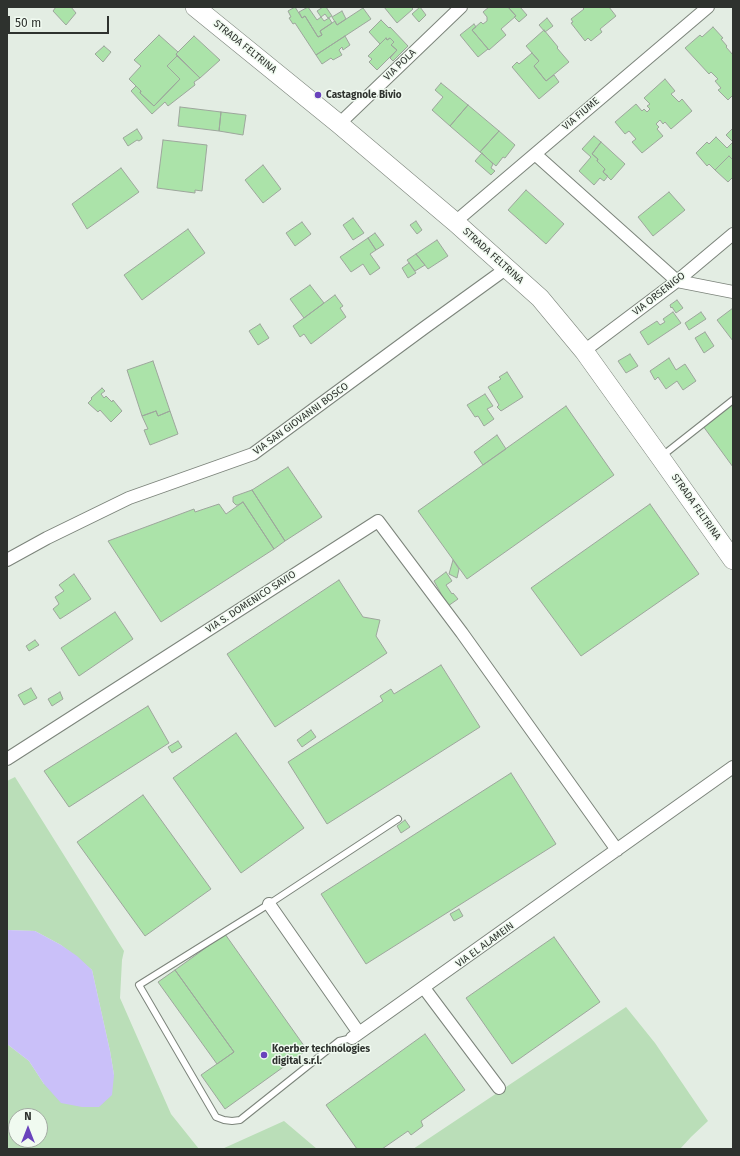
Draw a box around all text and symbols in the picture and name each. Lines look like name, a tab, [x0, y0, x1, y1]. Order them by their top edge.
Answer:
scale bar	[10, 8, 111, 34]
text: 50 m	[15, 16, 41, 30]
street label: STRADA FELTRINA	[211, 18, 279, 76]
street label: VIA POLA	[381, 47, 419, 83]
place label: Castagnole Bivio	[326, 89, 402, 101]
marker: Castagnole Bivio	[313, 90, 323, 100]
street label: VIA FIUME	[560, 95, 602, 133]
street label: STRADA FELTRINA	[460, 225, 526, 287]
street label: VIA ORSENIGO	[630, 270, 688, 318]
street label: VIA SAN GIOVANNI BOSCO	[251, 380, 351, 458]
street label: STRADA FELTRINA	[669, 472, 723, 542]
street label: VIA S. DOMENICO SAVIO	[204, 568, 298, 636]
street label: VIA EL ALAMEIN	[453, 920, 517, 970]
place label: Koerber technologies digital s.r.l.	[272, 1043, 370, 1066]
marker: Koerber technologies digital s.r.l.	[259, 1050, 269, 1060]
north arrow	[8, 1108, 48, 1148]
text: N	[24, 1110, 32, 1123]

